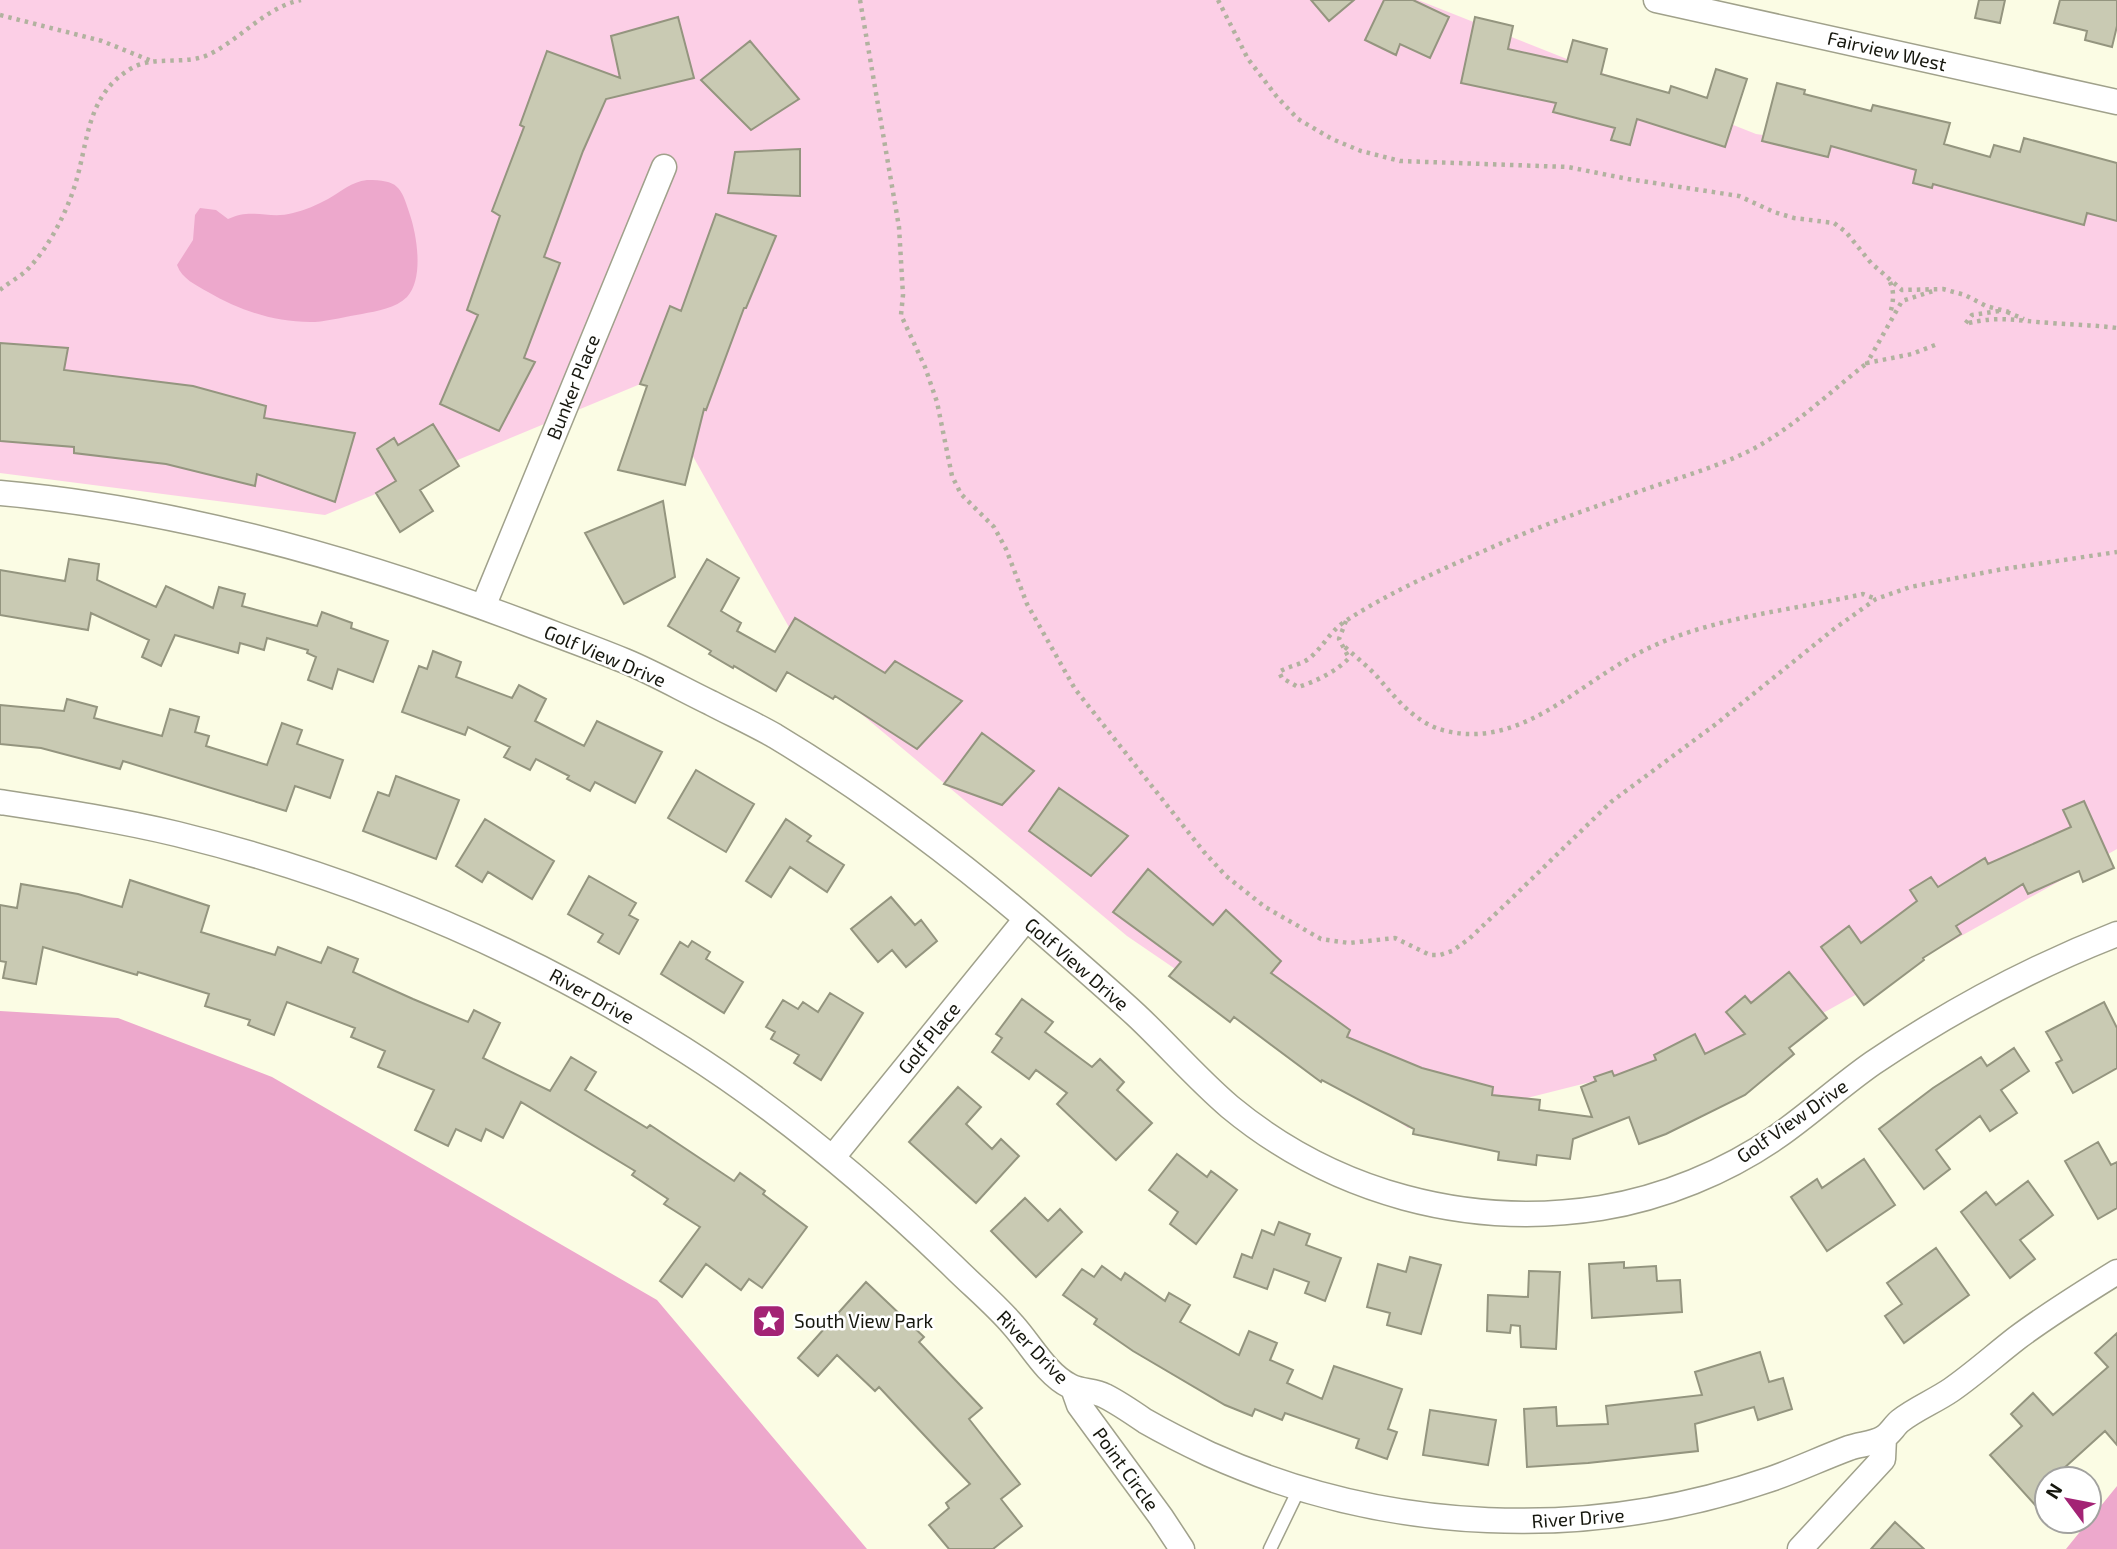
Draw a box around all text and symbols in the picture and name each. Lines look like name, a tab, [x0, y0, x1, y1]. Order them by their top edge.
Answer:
street label: Fairview West	[1825, 26, 1949, 75]
street label: Bunker Place	[541, 331, 604, 443]
street label: Golf View Drive	[541, 620, 670, 692]
street label: Golf View Drive	[1021, 912, 1134, 1015]
street label: River Drive	[546, 963, 639, 1028]
street label: Golf Place	[893, 997, 965, 1078]
street label: Golf View Drive	[1732, 1074, 1852, 1167]
place icon: South View Park	[750, 1302, 788, 1340]
street label: River Drive	[993, 1305, 1074, 1388]
place label: South View Park	[794, 1309, 934, 1332]
street label: Point Circle	[1089, 1423, 1164, 1515]
north arrow	[2033, 1465, 2103, 1535]
text: N	[2040, 1479, 2067, 1503]
street label: River Drive	[1531, 1503, 1625, 1532]

